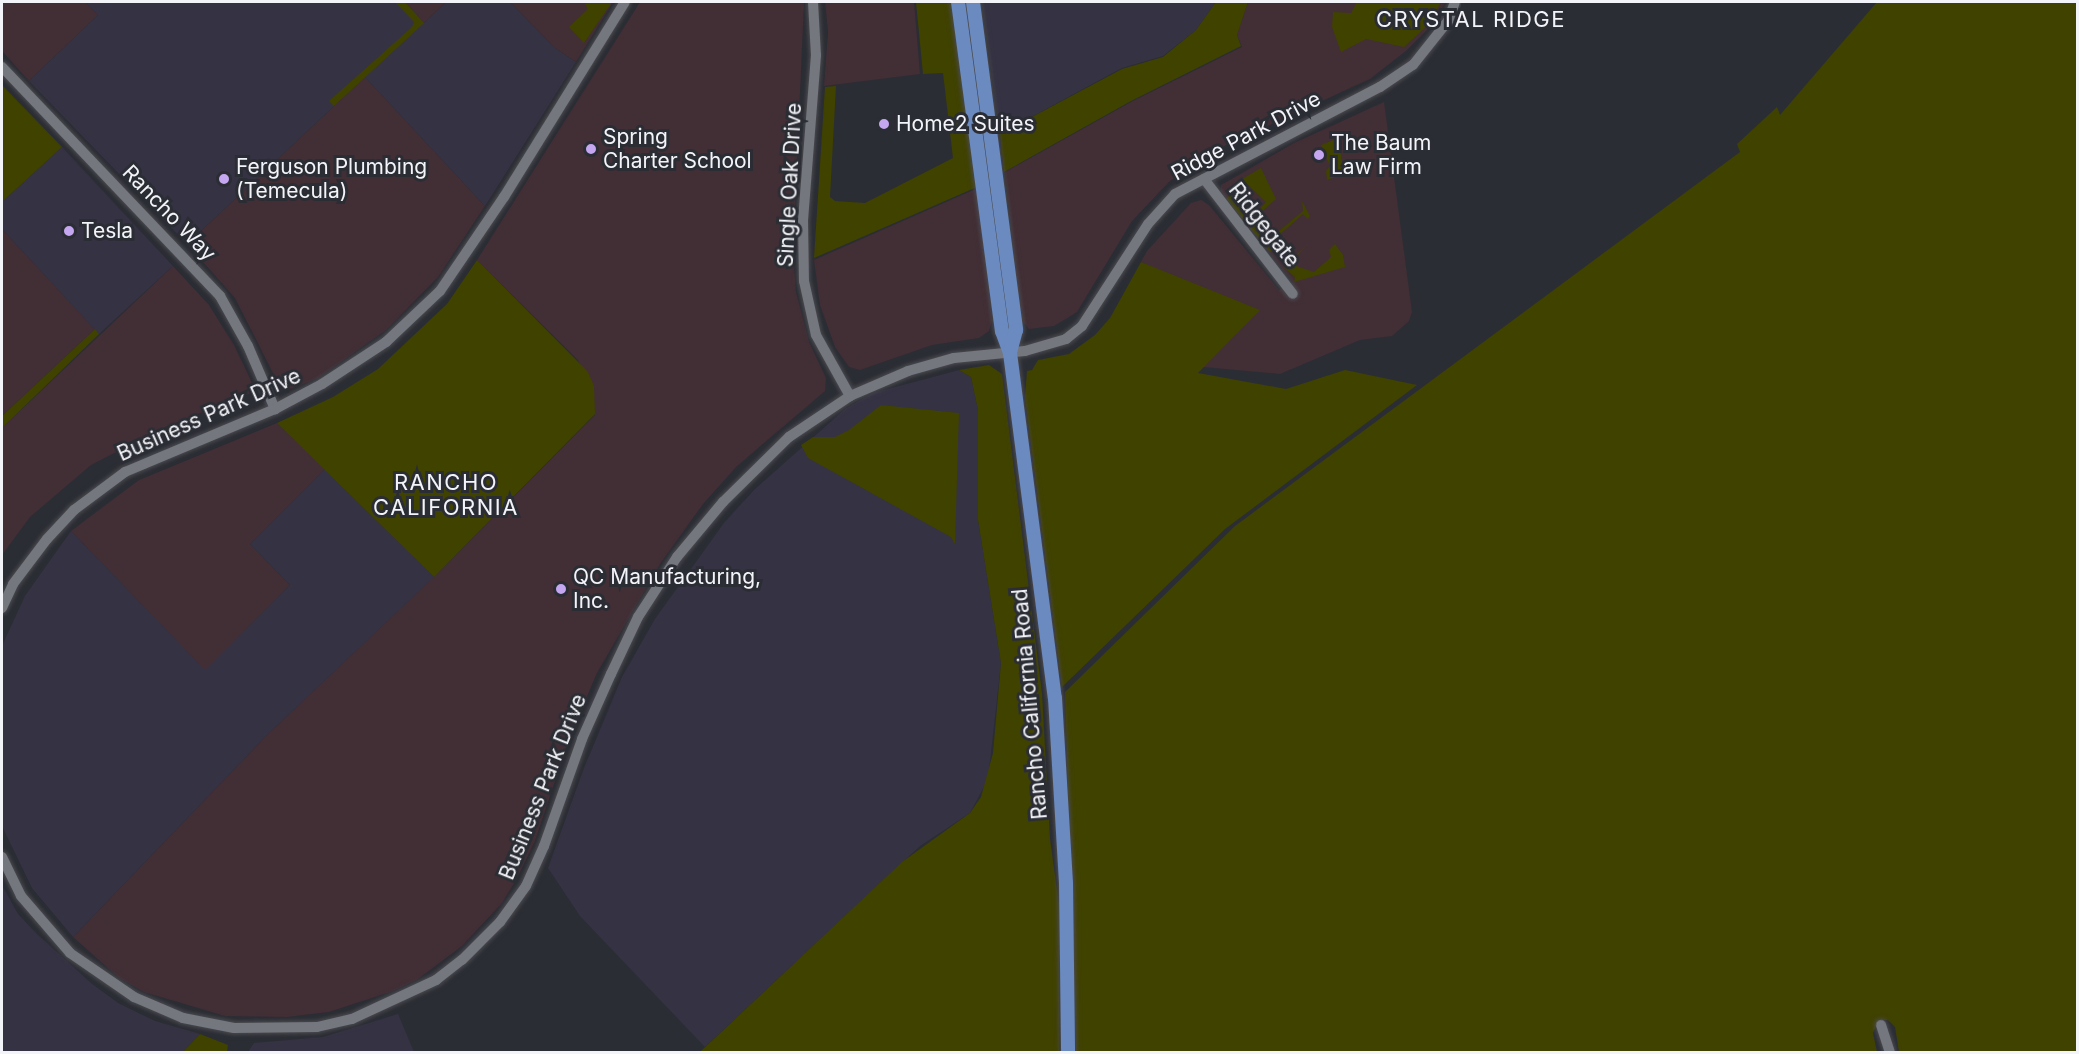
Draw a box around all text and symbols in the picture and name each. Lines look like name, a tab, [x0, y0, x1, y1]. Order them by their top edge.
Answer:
district label: CRYSTAL RIDGE	[1376, 7, 1566, 33]
street label: Ridge Park Drive	[1167, 86, 1325, 186]
street label: Single Oak Drive	[773, 102, 807, 268]
place label: Home2 Suites	[896, 111, 1035, 137]
marker: Home2 Suites	[877, 117, 891, 131]
place label: Spring Charter School	[603, 124, 752, 174]
place label: The Baum Law Firm	[1331, 130, 1431, 180]
marker: Spring Charter School	[584, 142, 598, 156]
marker: The Baum Law Firm	[1312, 148, 1326, 162]
place label: Ferguson Plumbing (Temecula)	[236, 154, 427, 204]
street label: Rancho Way	[117, 160, 221, 266]
marker: Ferguson Plumbing (Temecula)	[217, 172, 231, 186]
street label: Ridgegate	[1223, 178, 1305, 272]
place label: Tesla	[81, 218, 133, 244]
marker: Tesla	[62, 224, 76, 238]
street label: Business Park Drive	[113, 363, 305, 467]
district label: RANCHO CALIFORNIA	[373, 469, 519, 520]
place label: QC Manufacturing, Inc.	[573, 564, 761, 614]
marker: QC Manufacturing, Inc.	[554, 582, 568, 596]
street label: Rancho California Road	[1007, 588, 1053, 820]
street label: Business Park Drive	[494, 690, 592, 884]

